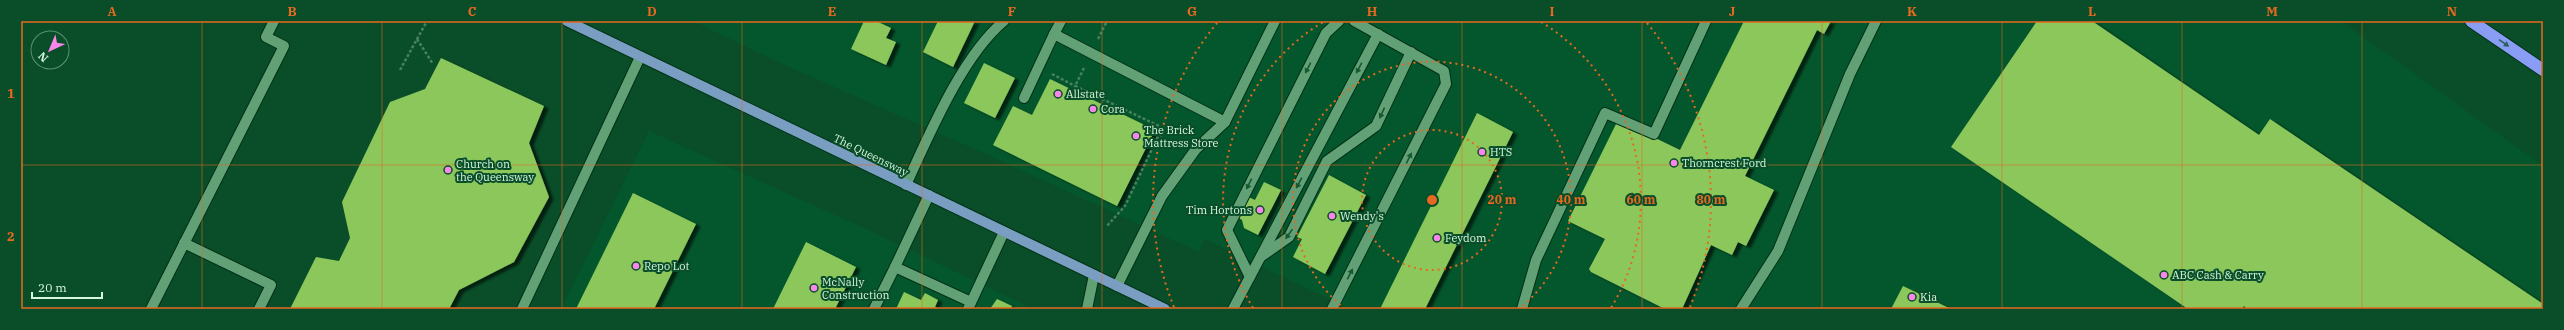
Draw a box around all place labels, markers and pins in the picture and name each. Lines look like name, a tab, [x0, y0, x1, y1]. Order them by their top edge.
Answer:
place label: Allstate	[1066, 87, 1105, 101]
marker: Allstate	[1053, 89, 1063, 99]
place label: Cora	[1101, 102, 1125, 116]
marker: Cora	[1088, 104, 1098, 114]
place label: The Brick Mattress Store	[1144, 123, 1219, 150]
marker: The Brick Mattress Store	[1131, 131, 1141, 141]
place label: HTS	[1490, 145, 1512, 159]
marker: HTS	[1477, 147, 1487, 157]
place label: Thorncrest Ford	[1682, 156, 1767, 170]
place label: Church on the Queensway	[456, 157, 534, 184]
marker: Thorncrest Ford	[1669, 158, 1679, 168]
marker: Church on the Queensway	[443, 165, 453, 175]
centre of rings	[1425, 193, 1439, 207]
place label: Tim Hortons	[1186, 203, 1252, 217]
marker: Tim Hortons	[1255, 205, 1265, 215]
place label: Wendy's	[1340, 209, 1384, 223]
marker: Wendy's	[1327, 211, 1337, 221]
place label: Feydom	[1445, 231, 1487, 245]
marker: Feydom	[1432, 233, 1442, 243]
place label: Repo Lot	[644, 259, 689, 273]
marker: Repo Lot	[631, 261, 641, 271]
place label: ABC Cash & Carry	[2172, 268, 2264, 282]
marker: ABC Cash & Carry	[2159, 270, 2169, 280]
place label: McNally Construction	[822, 275, 890, 302]
marker: McNally Construction	[809, 283, 819, 293]
place label: Kia	[1920, 290, 1937, 304]
marker: Kia	[1907, 292, 1917, 302]

